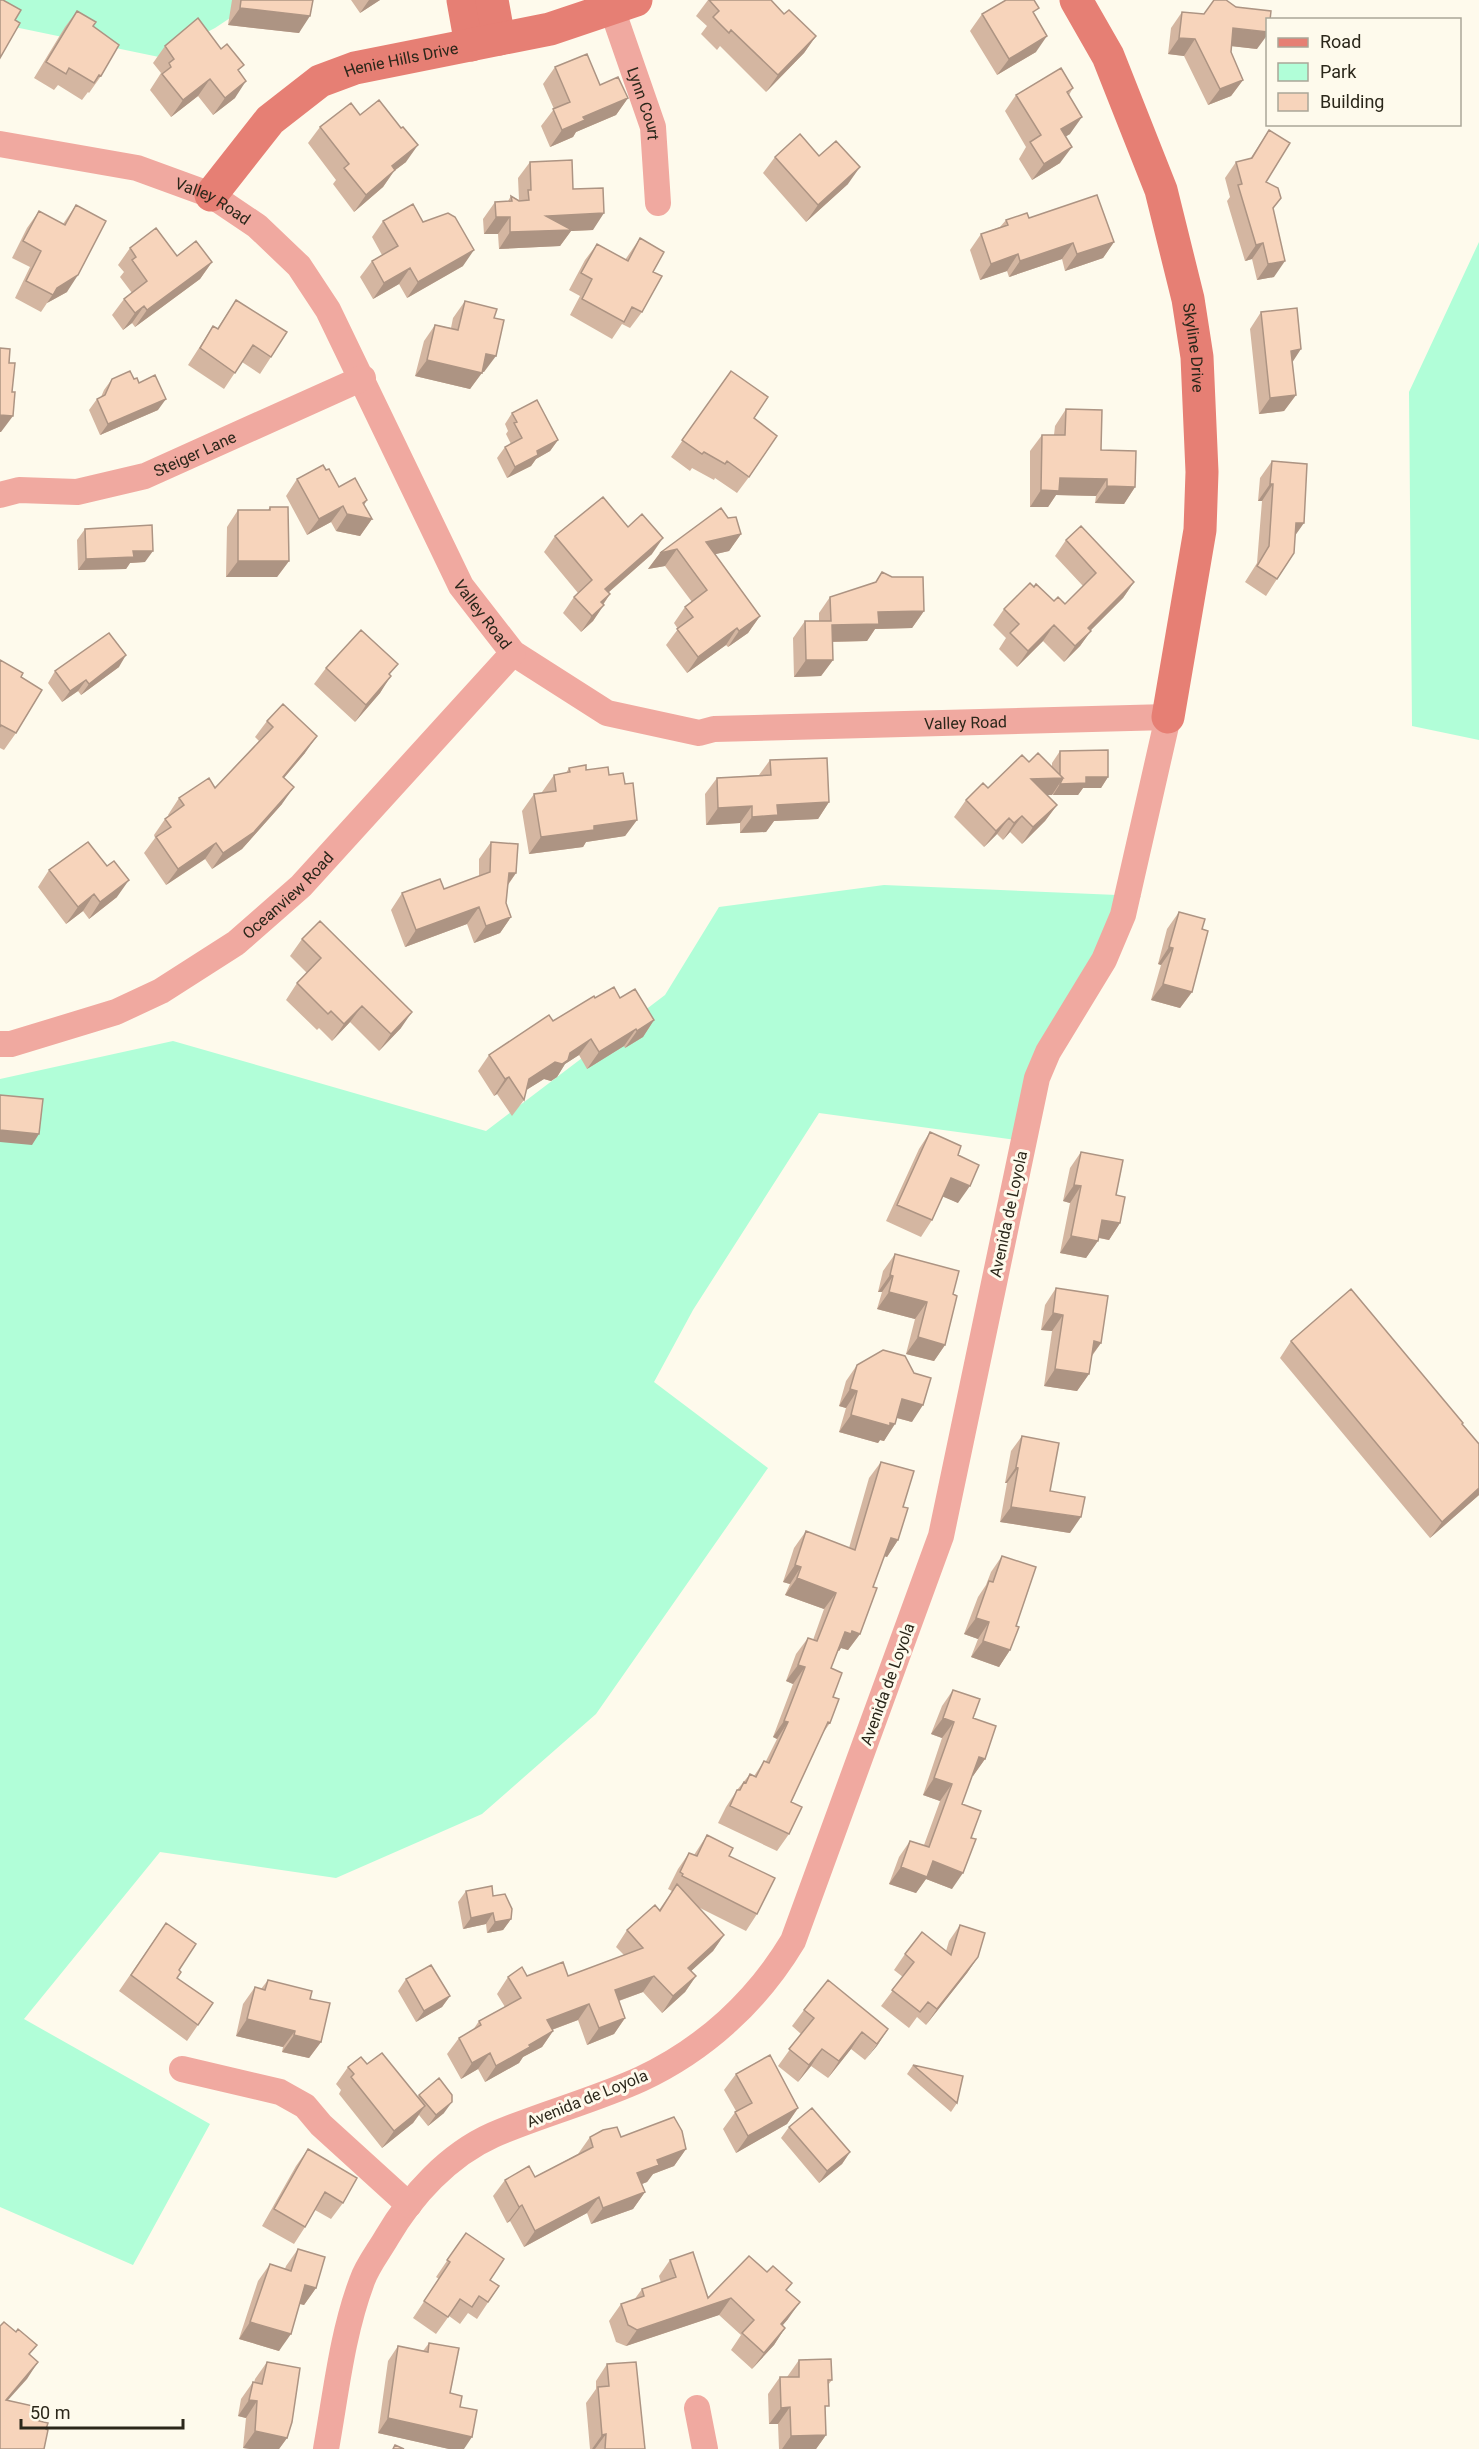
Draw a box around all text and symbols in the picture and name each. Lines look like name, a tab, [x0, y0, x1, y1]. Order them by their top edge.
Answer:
legend	[1266, 18, 1461, 126]
text: Road	[1320, 31, 1361, 52]
street label: Henie Hills Drive	[341, 39, 460, 81]
text: Park	[1320, 61, 1357, 82]
street label: Lynn Court	[623, 65, 663, 141]
text: Building	[1320, 91, 1384, 112]
street label: Valley Road	[172, 174, 254, 229]
street label: Skyline Drive	[1179, 302, 1208, 393]
street label: Steiger Lane	[151, 427, 239, 481]
street label: Valley Road	[449, 577, 515, 653]
street label: Valley Road	[924, 712, 1007, 733]
street label: Oceanview Road	[239, 848, 337, 943]
street label: Avenida de Loyola	[986, 1149, 1031, 1279]
street label: Avenida de Loyola	[857, 1620, 918, 1748]
street label: Avenida de Loyola	[524, 2066, 650, 2131]
scale bar	[21, 2392, 183, 2430]
text: 50 m	[30, 2402, 70, 2423]

